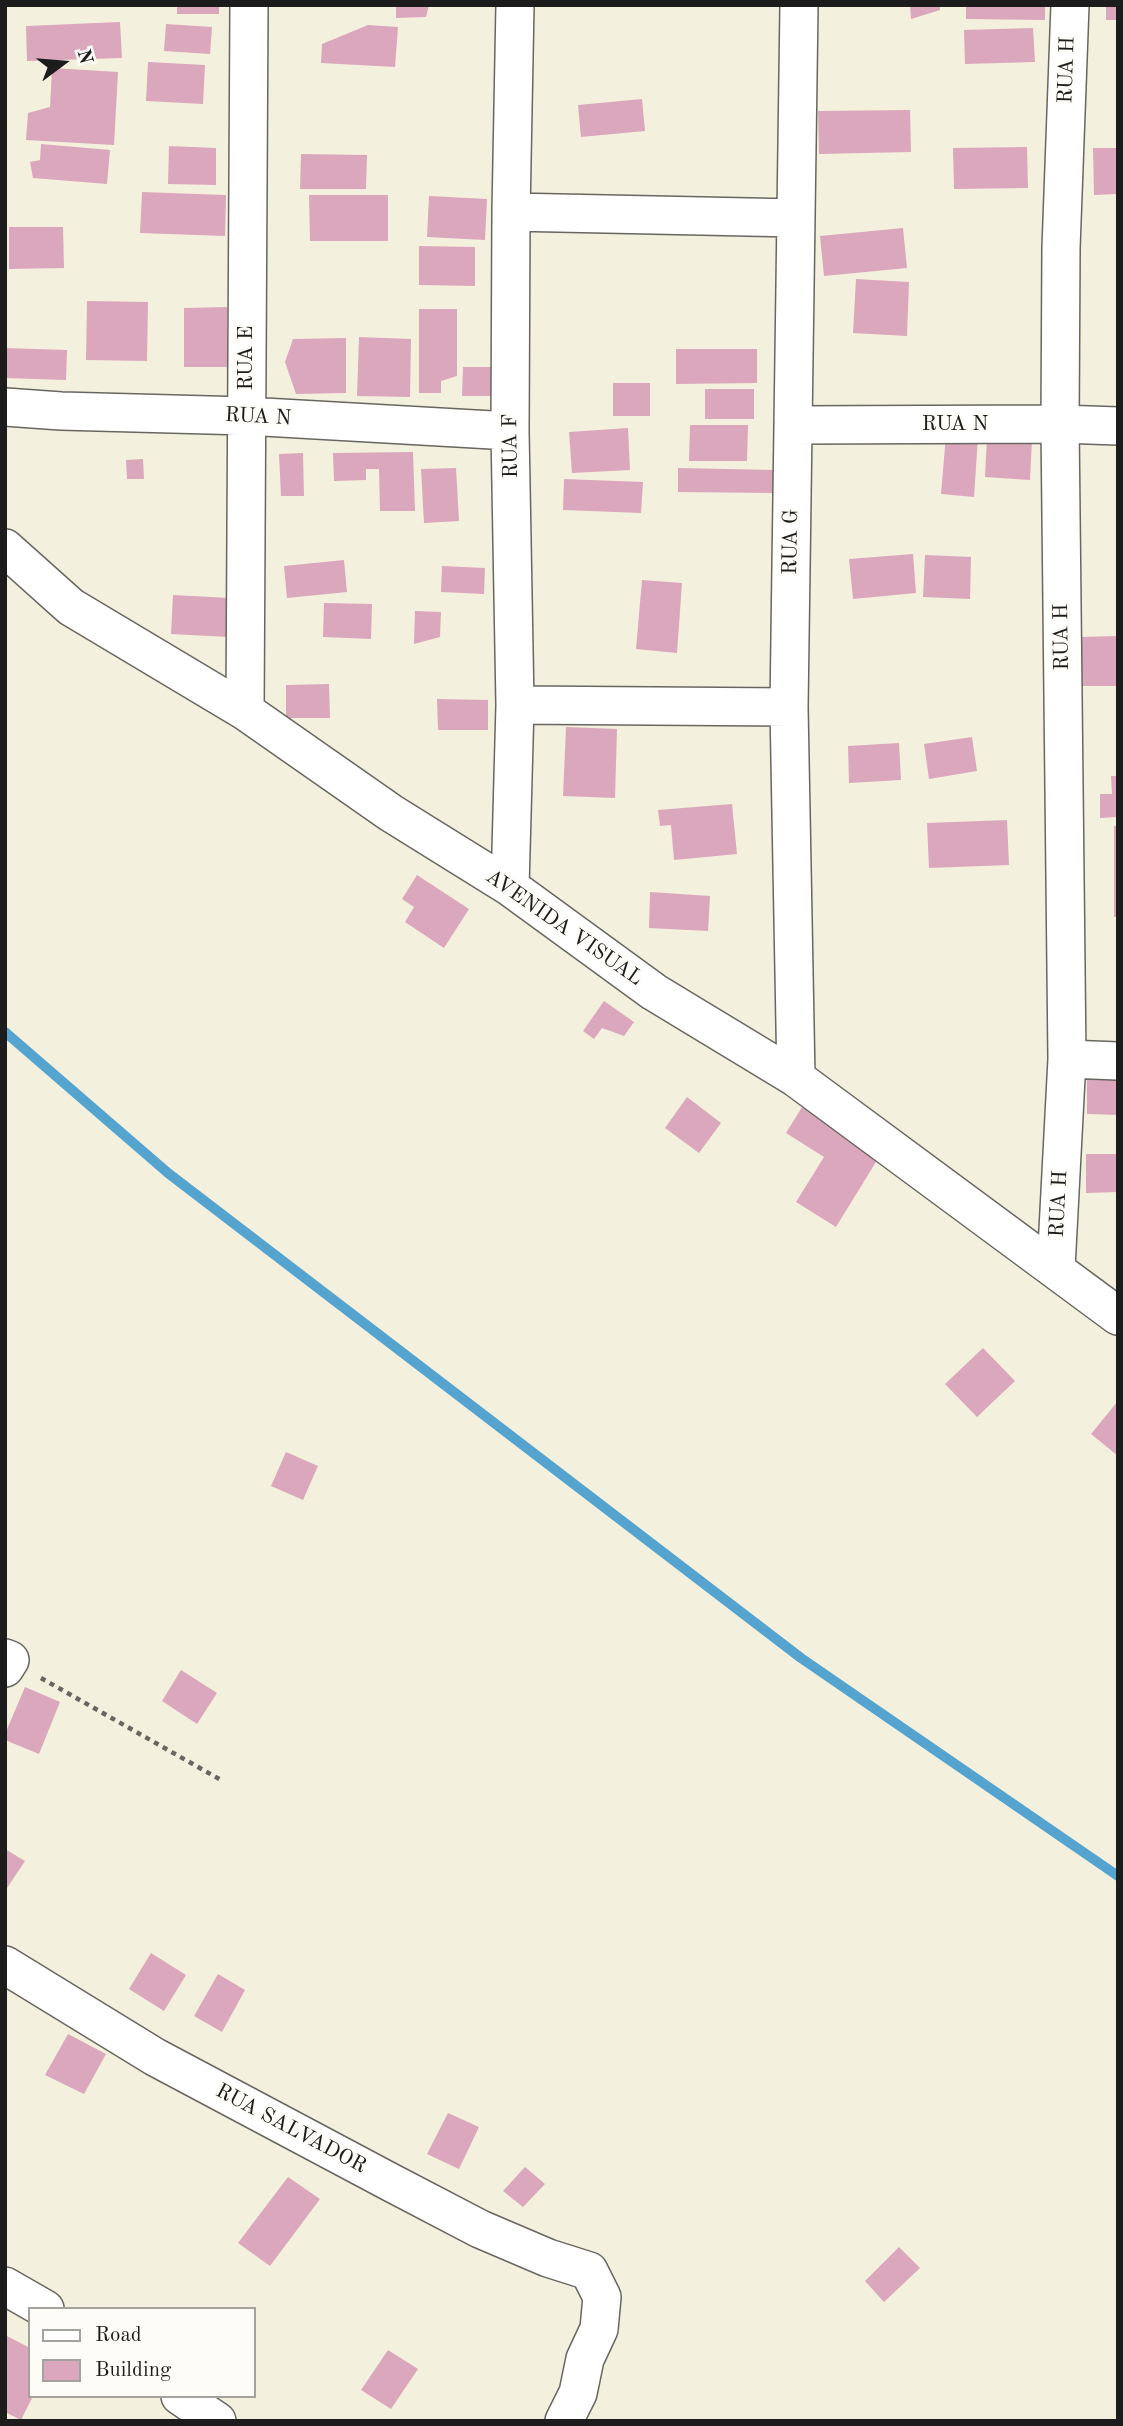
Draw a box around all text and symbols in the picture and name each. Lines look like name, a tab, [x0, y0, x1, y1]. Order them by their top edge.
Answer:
north arrow	[28, 28, 98, 98]
street label: RUA H	[1053, 36, 1081, 104]
text: N	[73, 47, 95, 67]
street label: RUA E	[233, 325, 259, 391]
street label: RUA N	[224, 403, 292, 431]
street label: RUA N	[922, 411, 988, 437]
street label: RUA F	[498, 413, 524, 479]
street label: RUA G	[778, 509, 804, 575]
street label: RUA H	[1049, 603, 1075, 671]
street label: AVENIDA VISUAL	[481, 864, 647, 992]
street label: RUA H	[1045, 1170, 1073, 1238]
street label: RUA SALVADOR	[211, 2079, 371, 2179]
legend	[28, 2307, 256, 2398]
text: Road	[95, 2325, 142, 2346]
text: Building	[95, 2360, 171, 2381]

